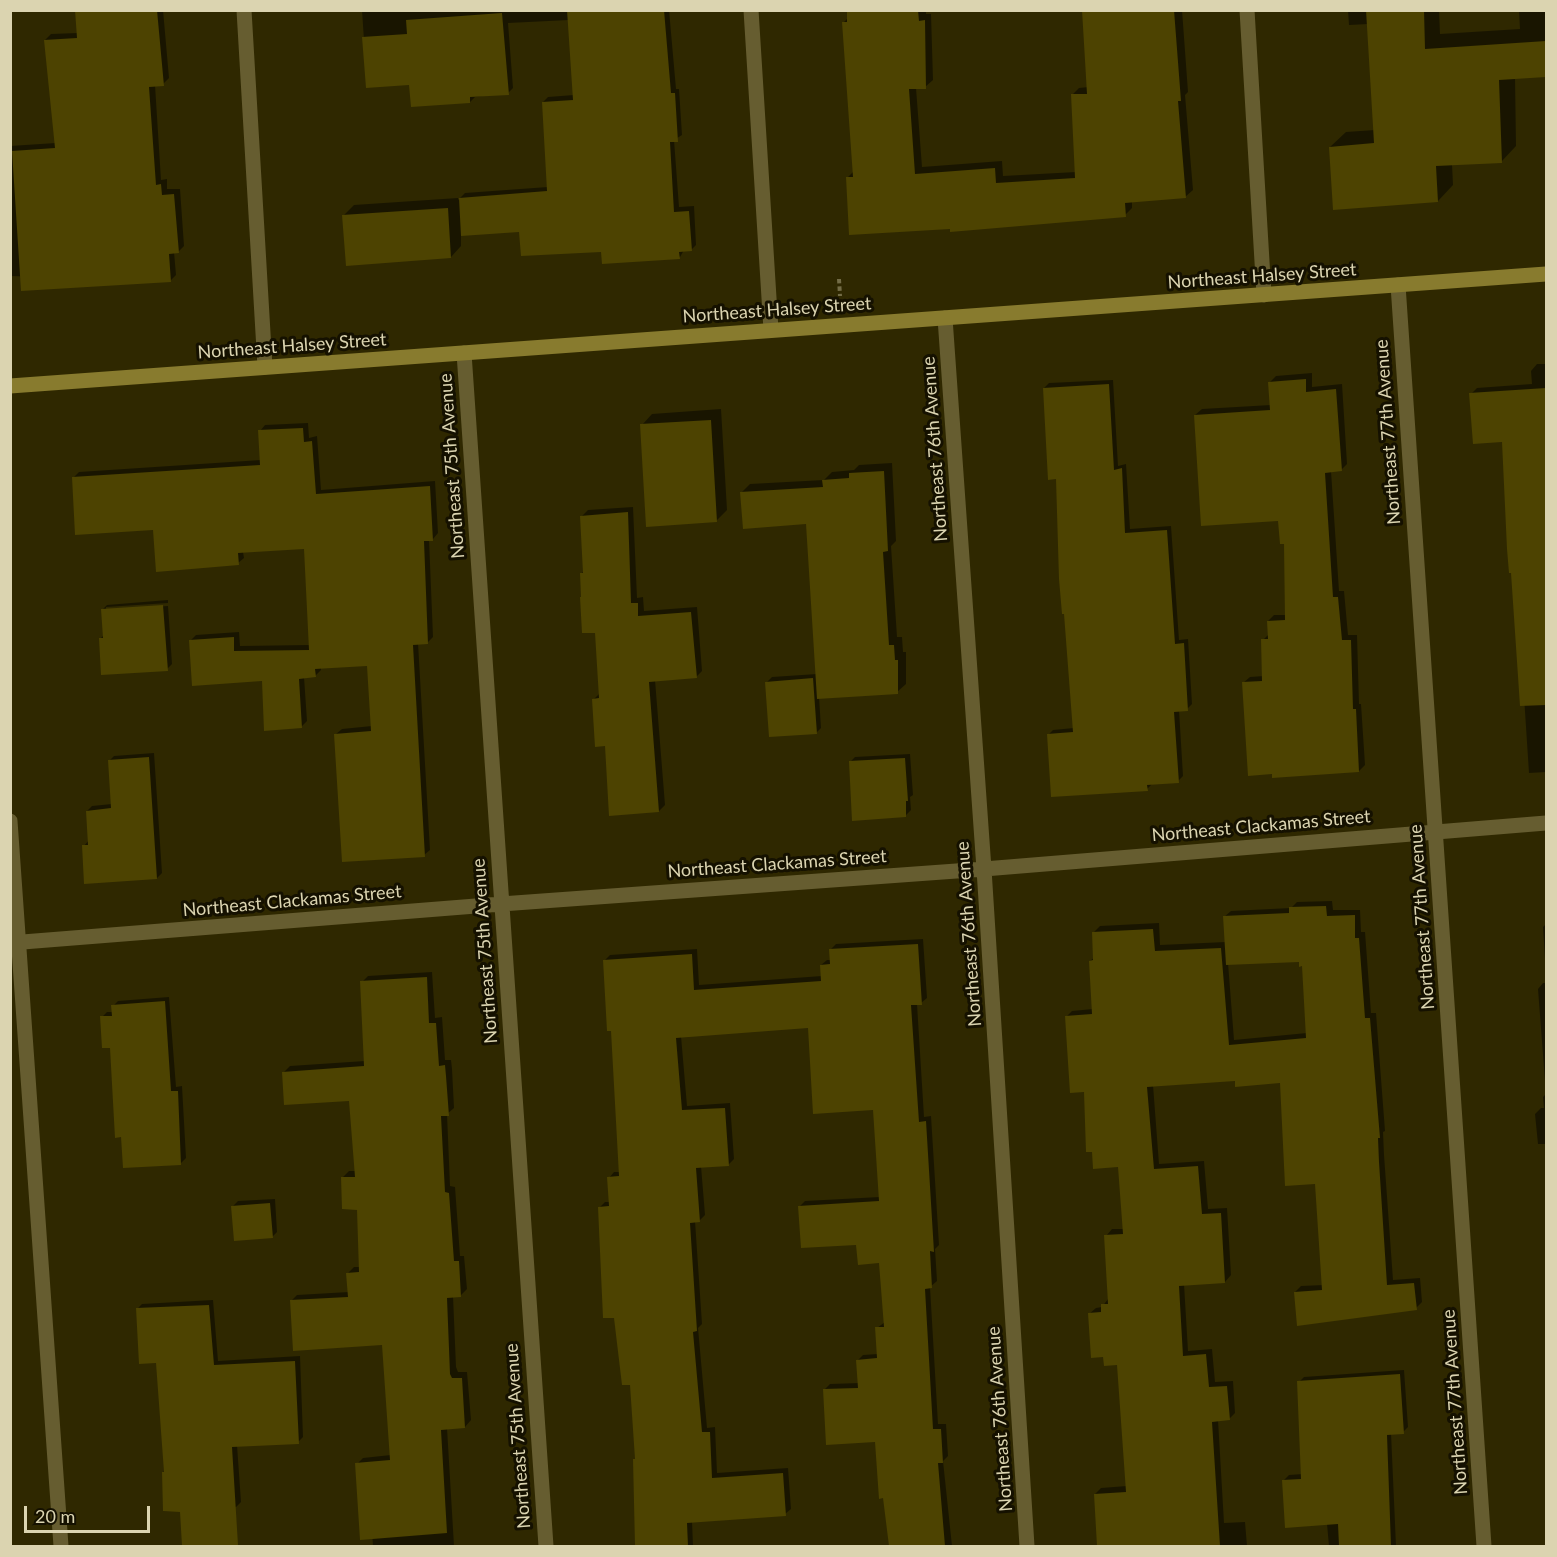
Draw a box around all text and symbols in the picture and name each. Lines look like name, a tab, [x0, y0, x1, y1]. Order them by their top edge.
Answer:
street label: Northeast Halsey Street	[1167, 259, 1357, 293]
street label: Northeast Halsey Street	[682, 293, 872, 327]
street label: Northeast Halsey Street	[197, 329, 387, 363]
street label: Northeast 77th Avenue	[1371, 339, 1405, 525]
street label: Northeast 76th Avenue	[918, 356, 952, 542]
street label: Northeast 75th Avenue	[435, 373, 469, 559]
street label: Northeast Clackamas Street	[1151, 806, 1371, 846]
street label: Northeast 77th Avenue	[1405, 824, 1439, 1010]
street label: Northeast 76th Avenue	[952, 841, 986, 1027]
street label: Northeast Clackamas Street	[667, 846, 887, 882]
street label: Northeast 75th Avenue	[468, 858, 502, 1044]
street label: Northeast Clackamas Street	[182, 881, 402, 921]
street label: Northeast 77th Avenue	[1438, 1309, 1472, 1495]
street label: Northeast 76th Avenue	[983, 1326, 1017, 1512]
street label: Northeast 75th Avenue	[501, 1343, 535, 1529]
scale bar	[27, 1494, 153, 1532]
text: 20 m	[35, 1505, 75, 1527]

